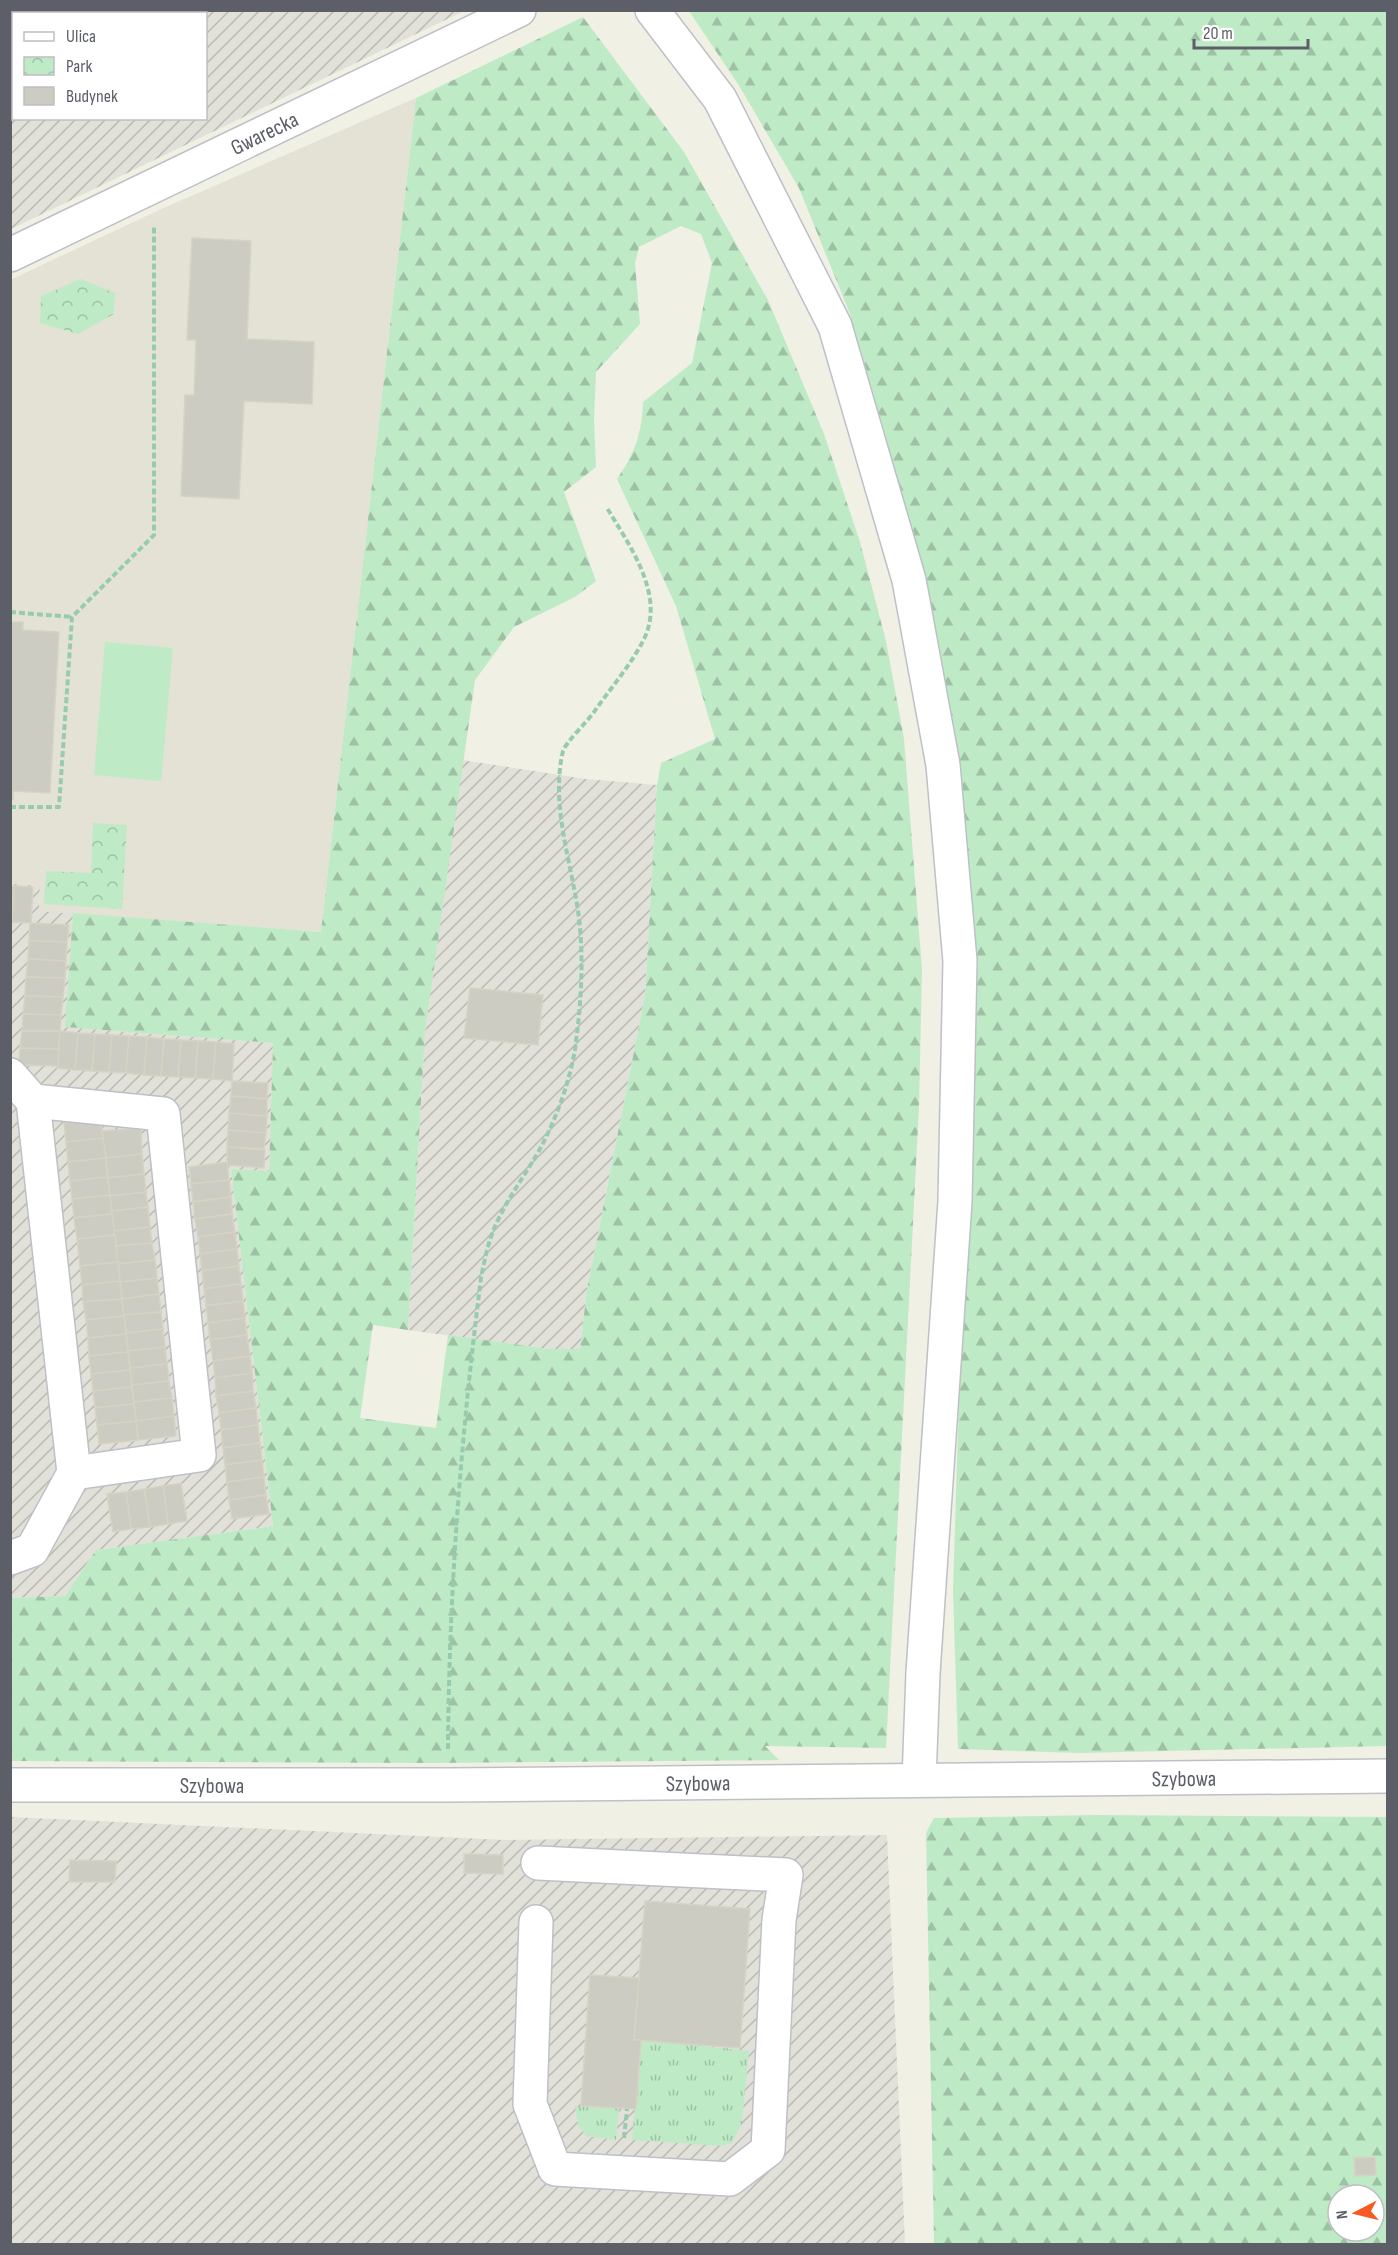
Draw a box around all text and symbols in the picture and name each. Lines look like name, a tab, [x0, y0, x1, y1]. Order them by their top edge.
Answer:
legend	[12, 12, 207, 120]
scale bar	[1194, 12, 1308, 50]
text: 20 m	[1203, 23, 1233, 44]
text: Ulica	[66, 26, 96, 47]
text: Park	[66, 56, 92, 77]
text: Budynek	[66, 86, 118, 107]
street label: Gwarecka	[227, 106, 303, 162]
street label: Szybowa	[1152, 1766, 1216, 1793]
street label: Szybowa	[666, 1770, 730, 1798]
street label: Szybowa	[180, 1773, 244, 1800]
north arrow	[1326, 2183, 1386, 2243]
text: N	[1333, 2209, 1353, 2220]

